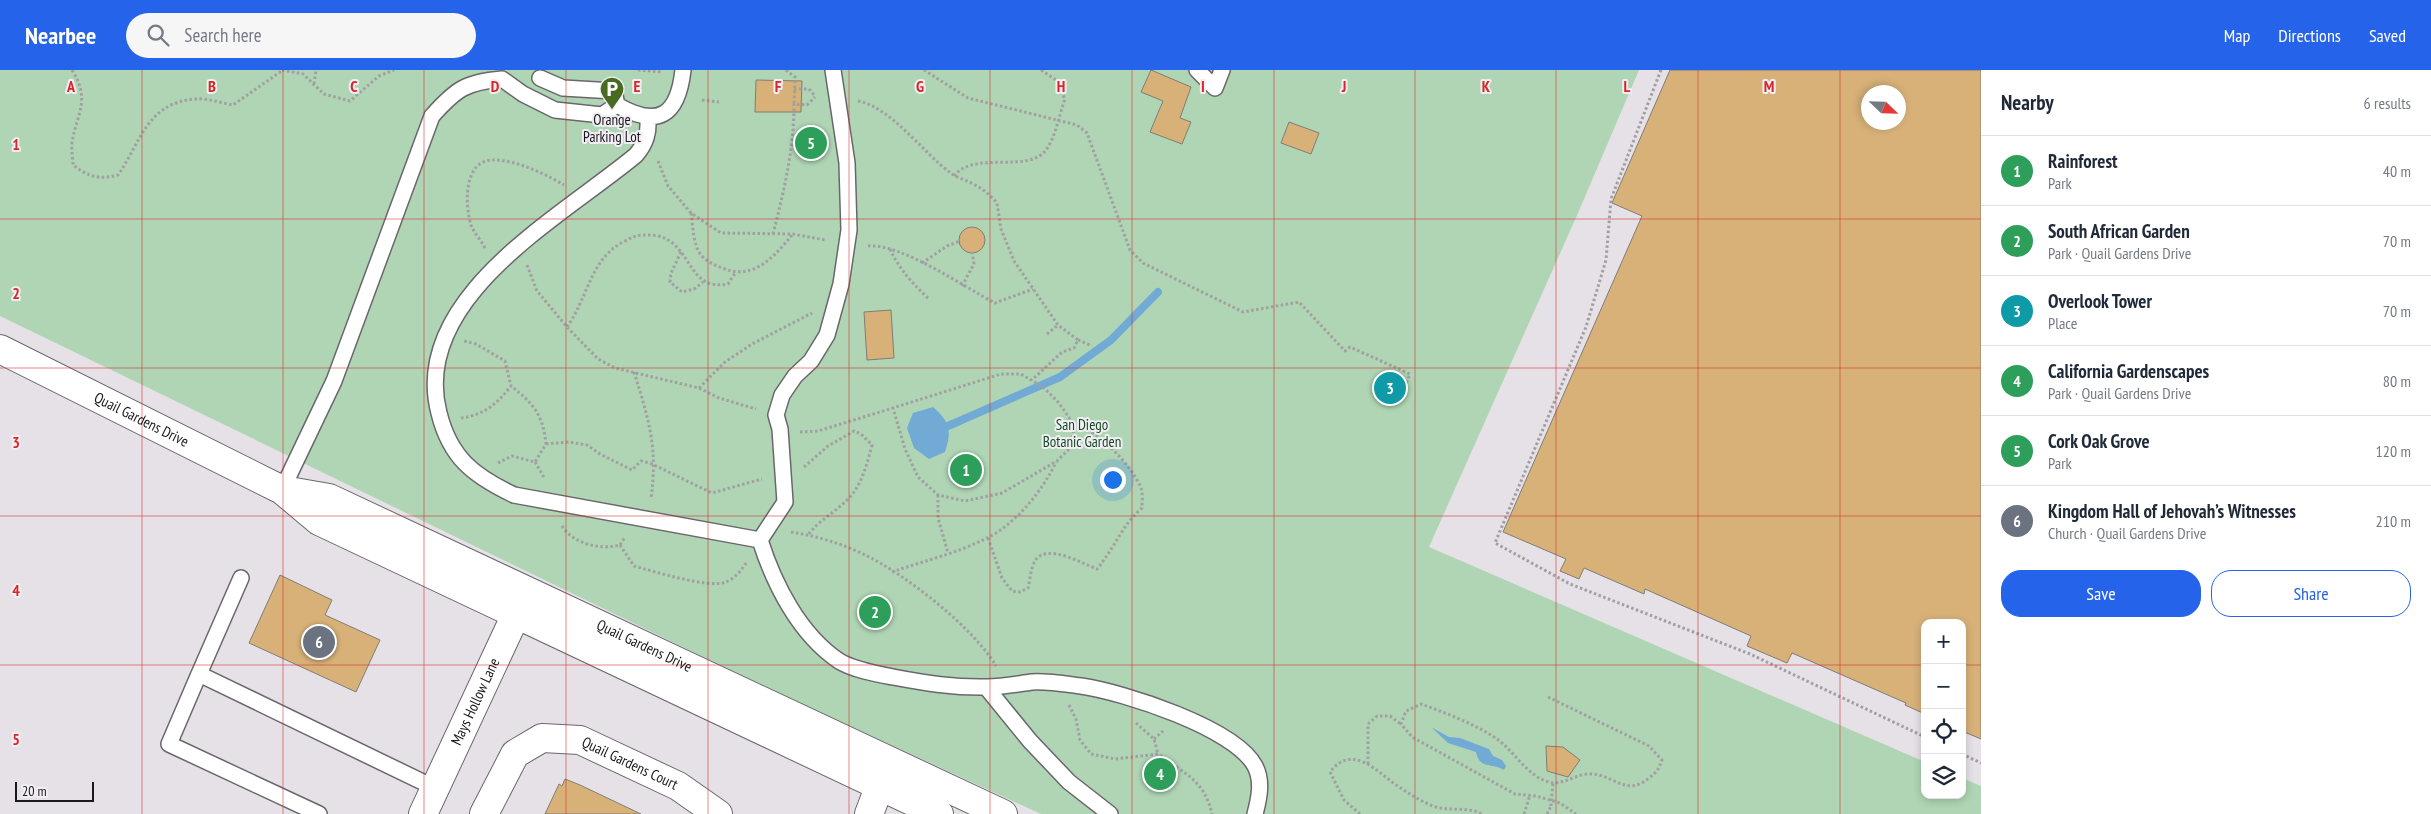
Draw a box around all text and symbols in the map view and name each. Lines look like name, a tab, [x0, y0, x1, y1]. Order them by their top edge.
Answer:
search box	[126, 13, 476, 58]
text: Nearbee	[25, 20, 96, 51]
icon: search	[144, 21, 172, 49]
text: Search here	[184, 23, 262, 47]
text: Map	[2224, 24, 2250, 47]
text: Directions	[2278, 24, 2341, 47]
text: Saved	[2369, 24, 2406, 47]
text: A	[66, 76, 76, 96]
text: B	[208, 76, 216, 96]
text: C	[350, 76, 358, 96]
text: D	[491, 76, 500, 96]
parking icon: Orange Parking Lot	[599, 76, 625, 110]
text: E	[634, 76, 641, 96]
text: F	[775, 76, 782, 96]
text: G	[916, 76, 924, 96]
text: H	[1057, 76, 1065, 96]
text: I	[1201, 76, 1205, 96]
text: J	[1341, 76, 1346, 96]
text: K	[1482, 76, 1491, 96]
text: L	[1624, 76, 1631, 96]
text: M	[1764, 76, 1774, 96]
north arrow	[1861, 85, 1906, 130]
text: Nearby	[2001, 89, 2054, 116]
text: 6 results	[2364, 93, 2411, 113]
place label: Orange Parking Lot	[583, 110, 641, 146]
pin: 5	[795, 124, 827, 162]
text: 1	[12, 134, 20, 154]
text: Rainforest	[2048, 149, 2118, 173]
text: 1	[2013, 161, 2021, 181]
text: 40 m	[2383, 161, 2411, 181]
text: Park	[2048, 173, 2072, 193]
text: South African Garden	[2048, 219, 2190, 243]
text: 2	[2013, 231, 2021, 251]
text: 70 m	[2383, 231, 2411, 251]
text: Park · Quail Gardens Drive	[2048, 243, 2191, 263]
text: 2	[12, 283, 20, 303]
text: Overlook Tower	[2048, 289, 2152, 313]
text: 3	[2013, 301, 2021, 321]
text: 70 m	[2383, 301, 2411, 321]
text: Place	[2048, 313, 2077, 333]
text: California Gardenscapes	[2048, 359, 2209, 383]
pin: 3	[1374, 369, 1406, 407]
text: 4	[2013, 371, 2021, 391]
text: 80 m	[2383, 371, 2411, 391]
text: Park · Quail Gardens Drive	[2048, 383, 2191, 403]
street label: Quail Gardens Drive	[91, 388, 192, 451]
park label: San Diego Botanic Garden	[1043, 415, 1121, 451]
text: Cork Oak Grove	[2048, 429, 2150, 453]
text: 3	[12, 432, 20, 452]
text: 5	[2013, 441, 2021, 461]
text: 120 m	[2376, 441, 2411, 461]
pin: 1	[950, 451, 982, 489]
text: Park	[2048, 453, 2072, 473]
your location	[1100, 467, 1126, 493]
text: Kingdom Hall of Jehovah’s Witnesses	[2048, 499, 2296, 523]
text: 6	[2013, 511, 2021, 531]
text: 210 m	[2376, 511, 2411, 531]
text: Church · Quail Gardens Drive	[2048, 523, 2206, 543]
button: Save	[2001, 570, 2201, 617]
button: Share	[2211, 570, 2411, 617]
text: 4	[12, 580, 20, 600]
pin: 2	[859, 593, 891, 631]
street label: Quail Gardens Drive	[594, 615, 695, 676]
map controls	[1921, 619, 1966, 799]
button: +	[1921, 619, 1966, 664]
pin: 6	[303, 623, 335, 661]
street label: Mays Hollow Lane	[446, 655, 503, 748]
button: −	[1921, 664, 1966, 709]
button: locate	[1921, 709, 1966, 754]
text: 5	[12, 729, 20, 749]
street label: Quail Gardens Court	[579, 732, 681, 794]
button: layers	[1921, 754, 1966, 799]
pin: 4	[1144, 755, 1176, 793]
scale bar	[15, 779, 94, 802]
text: 20 m	[22, 782, 47, 800]

